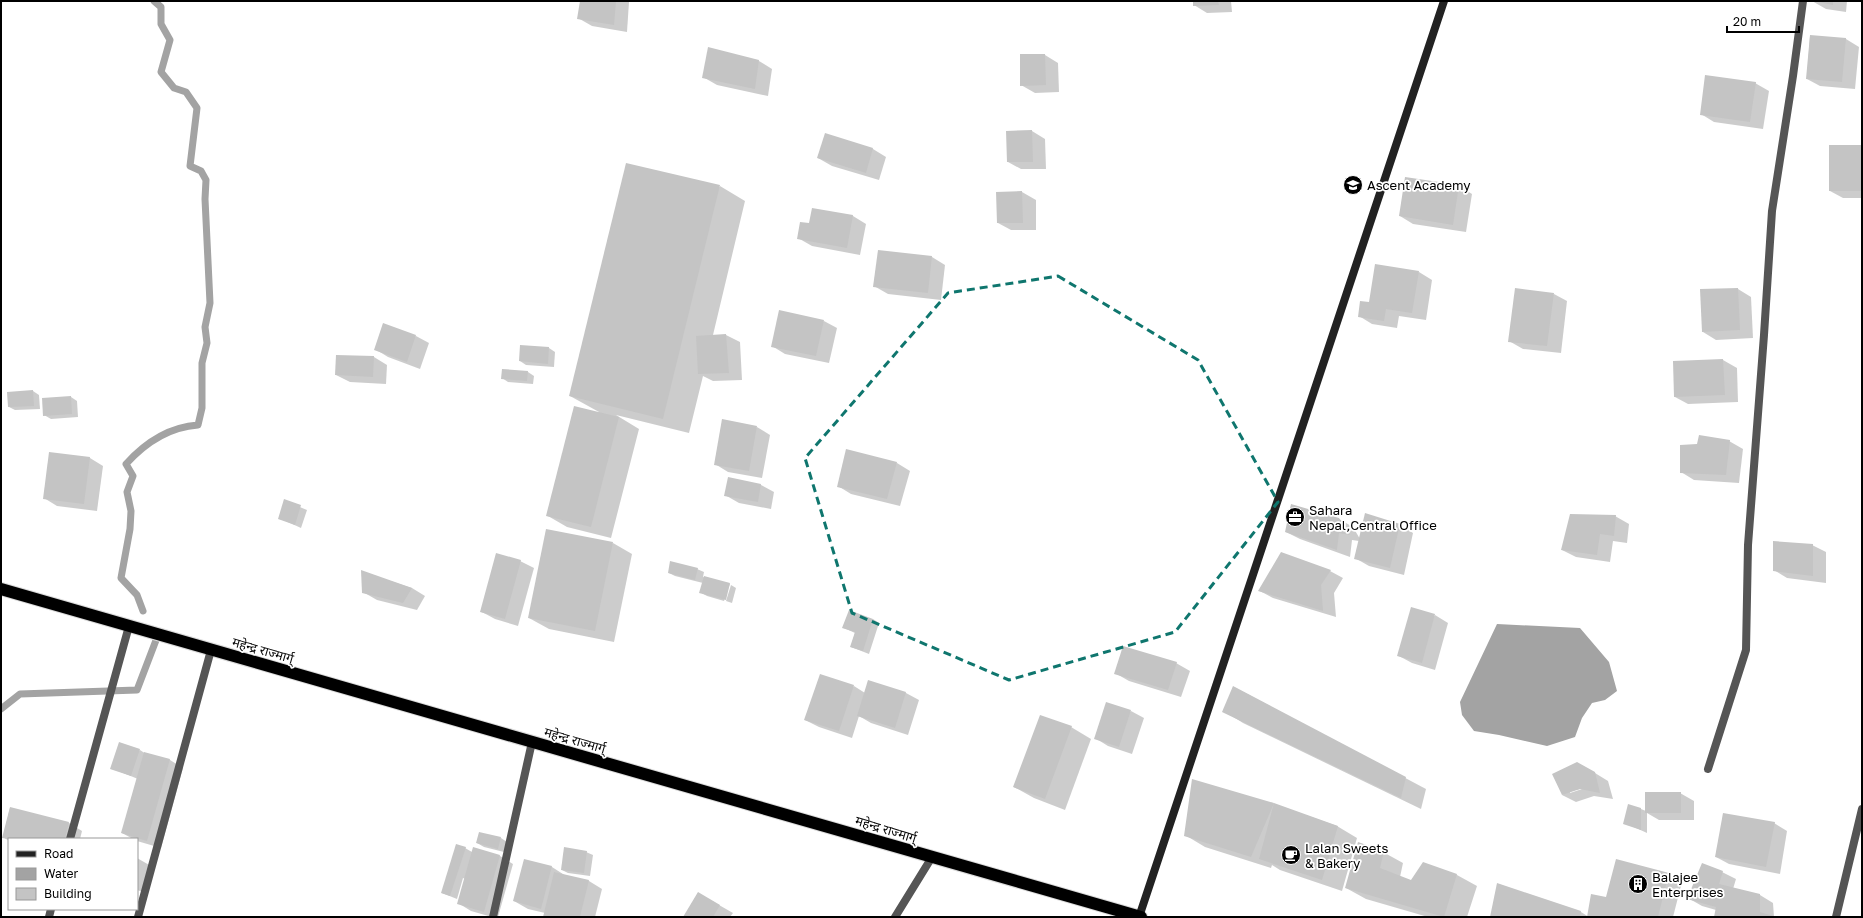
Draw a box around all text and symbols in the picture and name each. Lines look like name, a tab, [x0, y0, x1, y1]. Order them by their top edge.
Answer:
scale bar	[1727, 8, 1799, 34]
text: 20 m	[1733, 14, 1761, 29]
school or university icon: Ascent Academy	[1342, 174, 1364, 196]
place label: Ascent Academy	[1367, 177, 1471, 193]
place label: Sahara Nepal,Central Office	[1309, 502, 1437, 533]
office icon: Sahara Nepal,Central Office	[1284, 506, 1306, 528]
street label: महेन्द्र राज्मार्ग्	[230, 634, 298, 667]
street label: महेन्द्र राज्मार्ग्	[542, 724, 610, 757]
street label: महेन्द्र राज्मार्ग्	[853, 812, 921, 847]
legend	[8, 838, 138, 910]
place label: Lalan Sweets & Bakery	[1305, 840, 1389, 871]
cafe icon: Lalan Sweets & Bakery	[1280, 844, 1302, 866]
text: Road	[44, 846, 73, 861]
text: Water	[44, 866, 78, 881]
place label: Balajee Enterprises	[1652, 869, 1724, 900]
building icon: Balajee Enterprises	[1627, 873, 1649, 895]
text: Building	[44, 886, 92, 901]

